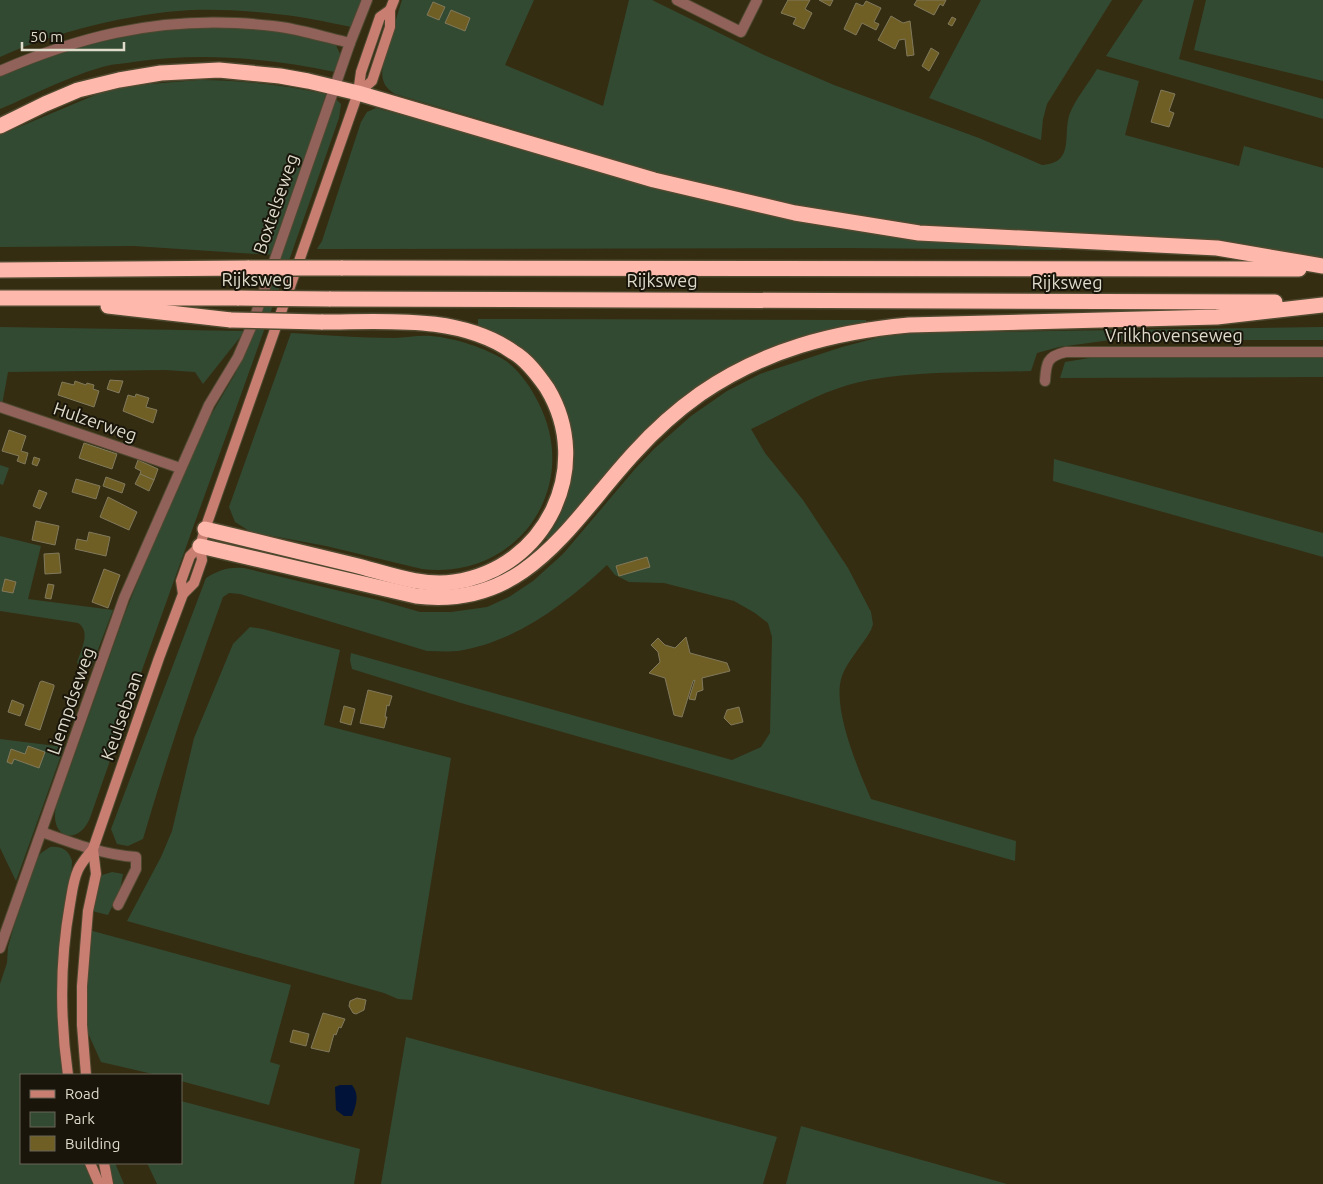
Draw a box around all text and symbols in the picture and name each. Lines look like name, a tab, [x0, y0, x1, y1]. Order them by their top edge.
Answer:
scale bar	[22, 20, 125, 52]
text: 50 m	[30, 28, 63, 45]
street label: Boxtelseweg	[249, 151, 302, 256]
street label: Rijksweg	[221, 269, 293, 289]
street label: Rijksweg	[626, 270, 698, 290]
street label: Rijksweg	[1031, 272, 1103, 292]
street label: Vrilkhovenseweg	[1105, 325, 1243, 345]
street label: Hulzerweg	[51, 397, 140, 445]
street label: Liempdseweg	[42, 644, 98, 757]
street label: Keulsebaan	[97, 669, 146, 763]
legend	[20, 1074, 182, 1164]
text: Road	[65, 1085, 100, 1102]
text: Park	[65, 1110, 95, 1127]
text: Building	[65, 1135, 120, 1152]

